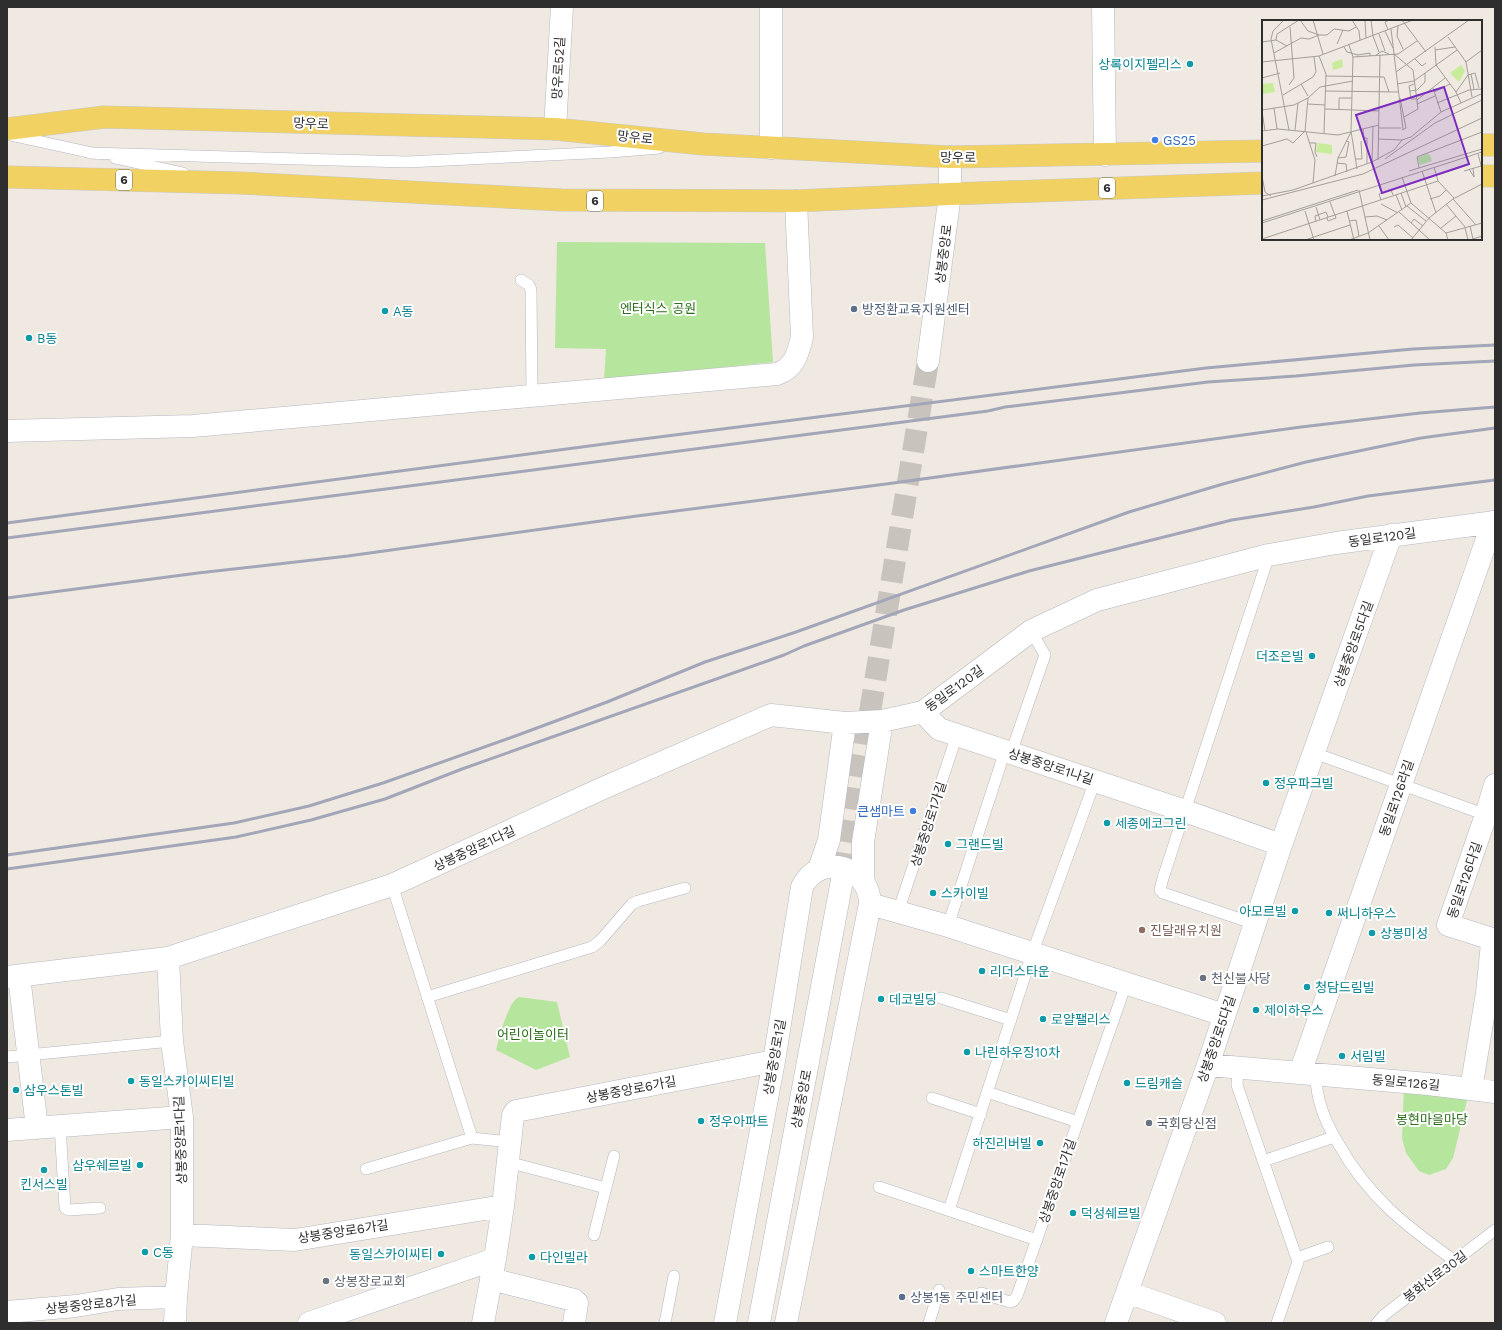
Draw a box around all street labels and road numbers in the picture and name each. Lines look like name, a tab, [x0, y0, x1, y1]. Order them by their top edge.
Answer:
street label: 망우로52길	[549, 36, 568, 100]
street label: 망우로	[293, 115, 329, 132]
street label: 망우로	[616, 128, 654, 147]
street label: 망우로	[940, 150, 976, 165]
road number: 6	[116, 170, 132, 190]
road number: 6	[1099, 178, 1115, 198]
road number: 6	[587, 191, 603, 211]
street label: 상봉중앙로	[932, 223, 955, 285]
street label: 동일로120길	[1347, 525, 1417, 550]
street label: 상봉중앙로5다길	[1331, 599, 1376, 690]
street label: 동일로120길	[922, 662, 986, 715]
street label: 상봉중앙로1나길	[1006, 746, 1095, 787]
street label: 동일로126라길	[1376, 758, 1417, 839]
street label: 상봉중앙로1가길	[908, 780, 949, 869]
street label: 상봉중앙로1다길	[431, 823, 518, 874]
street label: 동일로126다길	[1444, 840, 1485, 921]
street label: 상봉중앙로5다길	[1195, 994, 1238, 1085]
street label: 상봉중앙로1길	[760, 1018, 789, 1096]
street label: 상봉중앙로	[788, 1068, 815, 1130]
street label: 동일로126길	[1371, 1072, 1441, 1093]
street label: 상봉중앙로6가길	[585, 1073, 677, 1106]
street label: 상봉중앙로1다길	[171, 1095, 190, 1185]
street label: 상봉중앙로1가길	[1036, 1137, 1079, 1226]
street label: 상봉중앙로6가길	[297, 1217, 389, 1246]
street label: 봉화산로30길	[1401, 1248, 1470, 1305]
street label: 상봉중앙로8가길	[45, 1292, 137, 1317]

